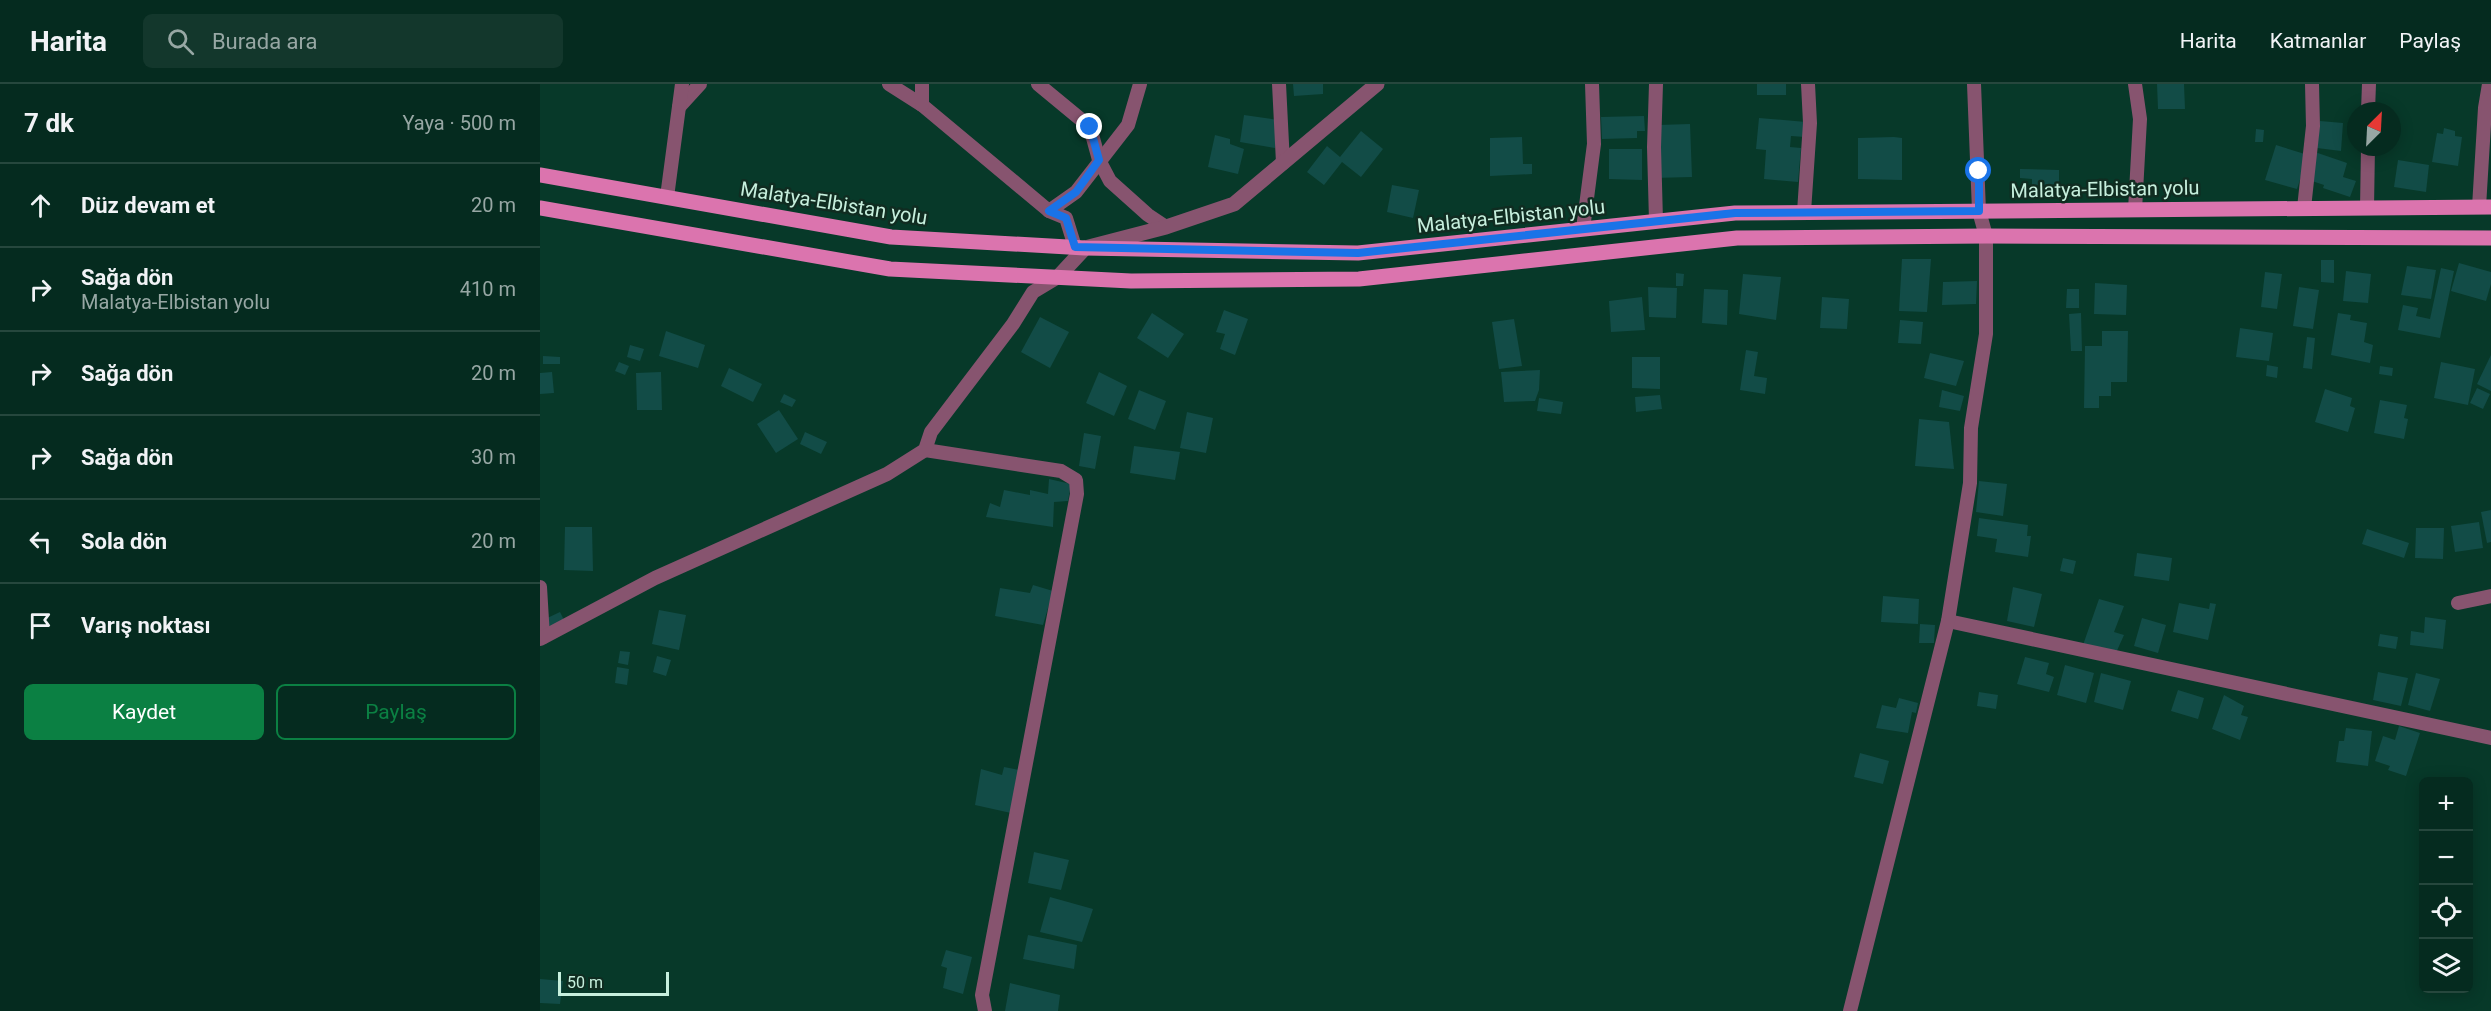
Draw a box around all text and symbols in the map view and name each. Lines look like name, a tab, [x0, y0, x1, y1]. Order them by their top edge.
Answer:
search box	[143, 14, 563, 68]
text: Harita	[30, 25, 107, 58]
icon: search	[164, 25, 197, 58]
text: Burada ara	[212, 29, 318, 54]
text: Harita	[2180, 29, 2237, 53]
text: Katmanlar	[2270, 29, 2366, 53]
text: Paylaş	[2399, 29, 2461, 53]
north arrow	[2347, 102, 2401, 156]
text: 7 dk	[24, 108, 74, 138]
text: Yaya · 500 m	[402, 111, 516, 135]
route end	[1076, 113, 1102, 139]
route start	[1965, 157, 1991, 183]
street label: Malatya-Elbistan yolu	[2010, 175, 2200, 203]
street label: Malatya-Elbistan yolu	[739, 176, 929, 230]
icon: ahead	[24, 189, 57, 222]
text: Düz devam et	[81, 193, 215, 218]
text: 20 m	[471, 193, 516, 217]
street label: Malatya-Elbistan yolu	[1416, 194, 1606, 238]
text: Sağa dön	[81, 265, 173, 290]
icon: right	[24, 273, 57, 306]
text: 410 m	[460, 277, 516, 301]
text: Malatya-Elbistan yolu	[81, 290, 270, 314]
icon: right	[24, 357, 57, 390]
text: Sağa dön	[81, 361, 173, 386]
text: 20 m	[471, 361, 516, 385]
icon: right	[24, 441, 57, 474]
text: Sağa dön	[81, 445, 173, 470]
text: 30 m	[471, 445, 516, 469]
icon: left	[24, 525, 57, 558]
text: Sola dön	[81, 529, 167, 554]
text: 20 m	[471, 529, 516, 553]
icon: arrive	[24, 609, 57, 642]
text: Varış noktası	[81, 613, 211, 638]
button: Kaydet	[24, 684, 264, 740]
button: Paylaş	[276, 684, 516, 740]
map controls	[2419, 777, 2473, 993]
button: +	[2419, 777, 2473, 831]
button: −	[2419, 831, 2473, 885]
button: locate	[2419, 885, 2473, 939]
button: layers	[2419, 939, 2473, 993]
scale bar	[558, 969, 669, 996]
text: 50 m	[567, 973, 603, 992]

